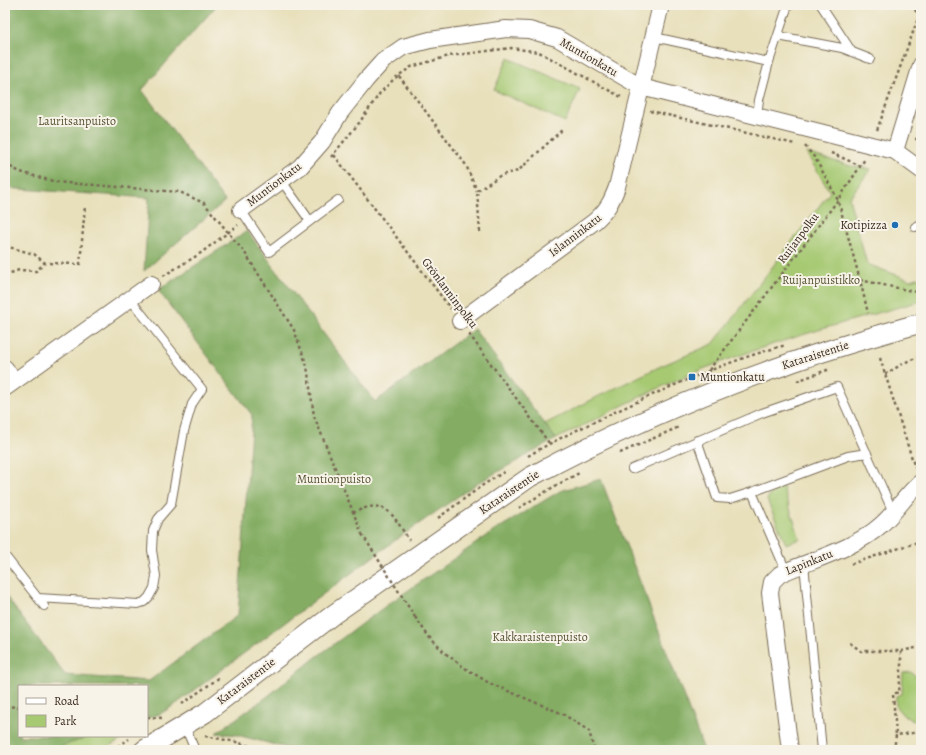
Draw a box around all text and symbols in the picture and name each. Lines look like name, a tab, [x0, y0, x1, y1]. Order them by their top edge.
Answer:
street label: Muntionkatu	[557, 34, 621, 80]
park label: Lauritsanpuisto	[38, 113, 116, 129]
street label: Muntionkatu	[243, 158, 305, 210]
street label: Ruijanpolku	[774, 209, 823, 267]
street label: Islanninkatu	[545, 210, 605, 260]
place label: Kotipizza	[840, 217, 887, 233]
marker: Kotipizza	[890, 220, 900, 230]
street label: Grönlanninpolku	[418, 255, 482, 332]
park label: Ruijanpuistikko	[782, 272, 860, 288]
street label: Kataraistentie	[779, 337, 851, 373]
place label: Muntionkatu	[700, 369, 765, 385]
marker: Muntionkatu	[687, 372, 697, 382]
street label: Kataraistentie	[476, 466, 542, 518]
park label: Muntionpuisto	[297, 471, 371, 487]
street label: Lapinkatu	[783, 545, 836, 579]
park label: Kakkaraistenpuisto	[492, 629, 588, 645]
street label: Kataraistentie	[213, 654, 279, 708]
legend	[18, 685, 148, 737]
text: Road	[54, 693, 80, 709]
text: Park	[54, 713, 77, 729]

